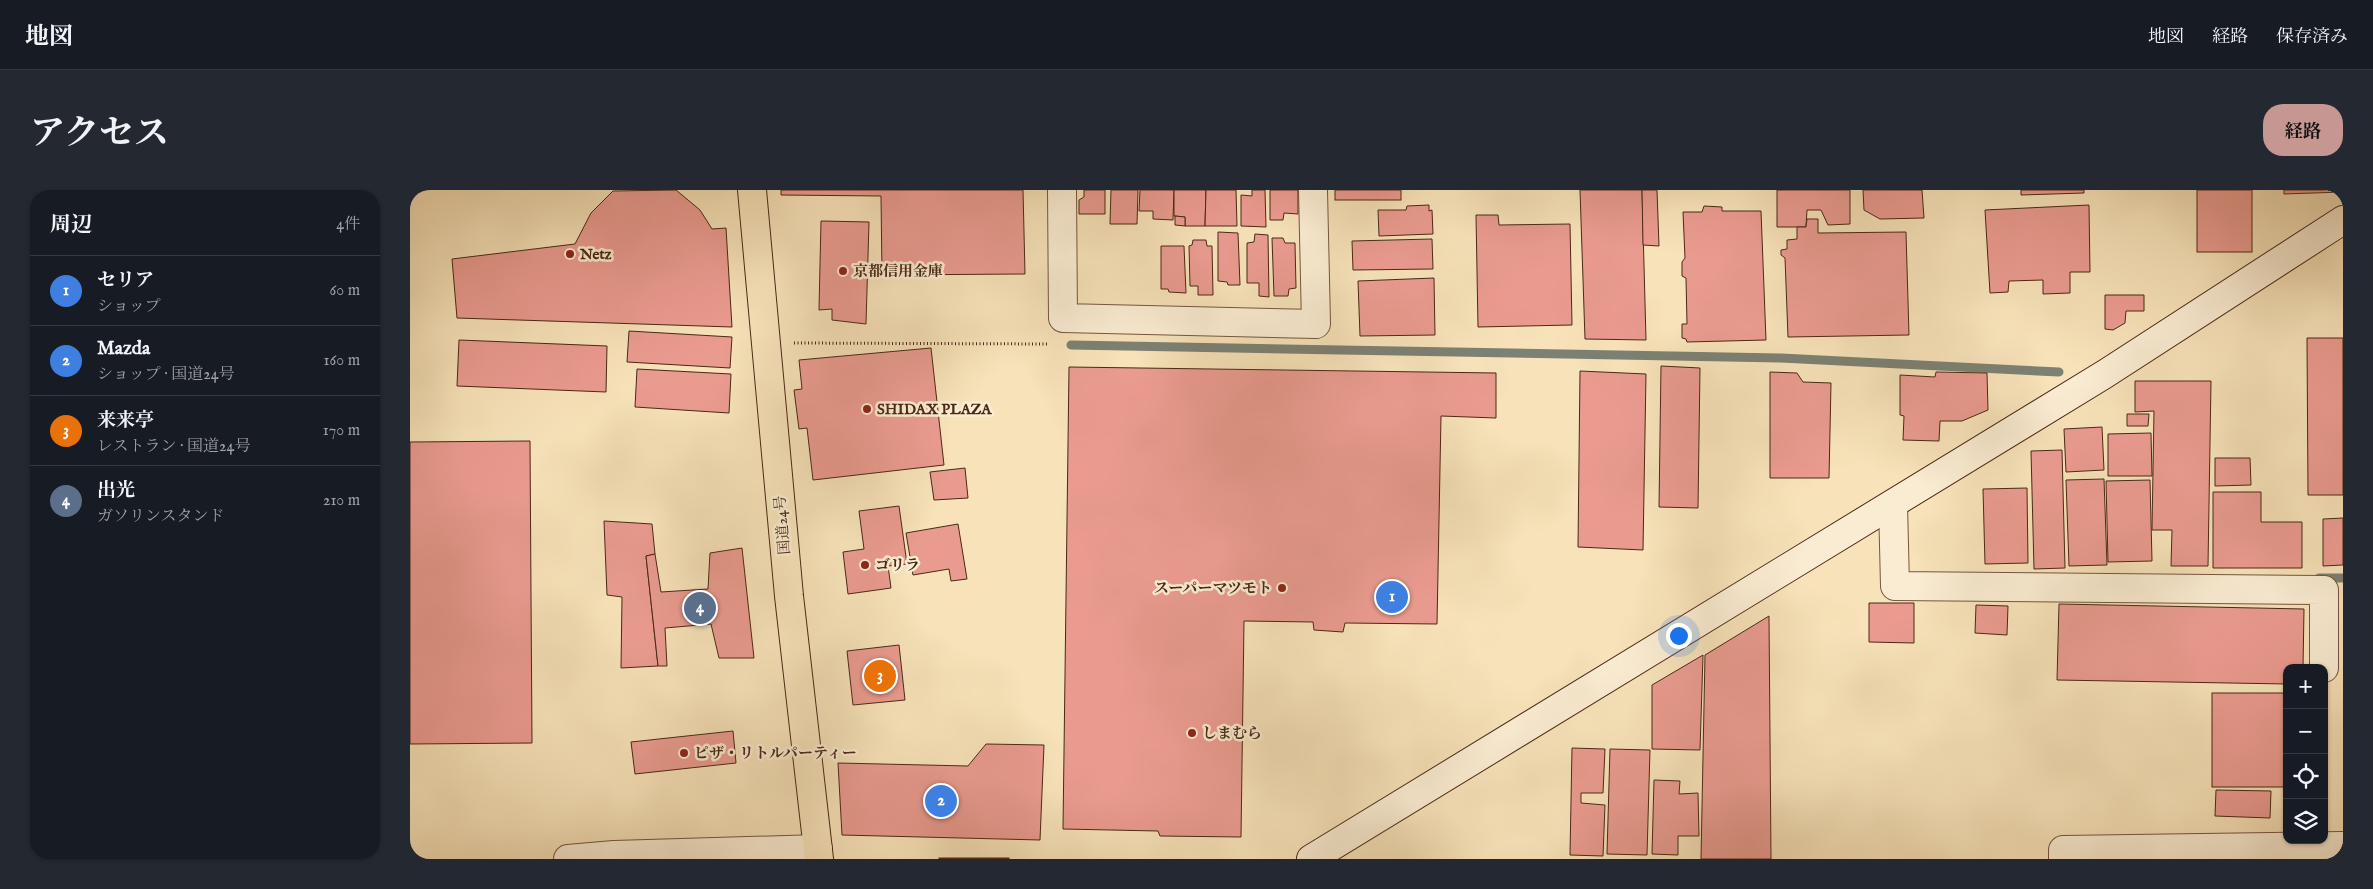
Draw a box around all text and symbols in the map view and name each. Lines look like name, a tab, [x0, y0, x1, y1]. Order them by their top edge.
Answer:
text: 地図	[25, 22, 73, 53]
text: 地図	[2148, 26, 2184, 49]
text: 経路	[2212, 26, 2248, 49]
text: 保存済み	[2276, 26, 2348, 49]
button: 経路	[2263, 104, 2343, 156]
text: アクセス	[30, 112, 169, 157]
text: 周辺	[50, 212, 92, 239]
text: 4件	[336, 215, 360, 235]
place label: Netz	[579, 245, 612, 264]
marker: Netz	[564, 248, 576, 260]
place label: 京都信用金庫	[853, 262, 943, 281]
marker: 京都信用金庫	[837, 265, 849, 277]
text: セリア	[97, 269, 154, 293]
text: 1	[63, 281, 69, 301]
text: 60 m	[330, 281, 360, 301]
text: ショップ	[97, 297, 161, 317]
text: Mazda	[97, 337, 150, 361]
text: 2	[62, 351, 70, 371]
text: 160 m	[324, 351, 360, 371]
text: ショップ · 国道24号	[97, 365, 235, 385]
place label: SHIDAX PLAZA	[877, 400, 992, 419]
marker: SHIDAX PLAZA	[861, 403, 873, 415]
text: 来来亭	[97, 409, 154, 433]
text: 3	[63, 421, 69, 441]
text: 170 m	[323, 421, 360, 441]
text: レストラン · 国道24号	[97, 437, 250, 457]
text: 出光	[97, 479, 135, 503]
text: 4	[62, 491, 70, 511]
text: 210 m	[323, 491, 360, 511]
street label: 国道24号	[770, 495, 795, 555]
text: ガソリンスタンド	[97, 507, 225, 527]
place label: ゴリラ	[875, 556, 920, 575]
marker: ゴリラ	[859, 559, 871, 571]
pin: 1	[1376, 578, 1408, 616]
place label: スーパーマツモト	[1154, 579, 1272, 598]
marker: スーパーマツモト	[1276, 582, 1288, 594]
pin: 4	[684, 589, 716, 627]
your location	[1666, 623, 1692, 649]
pin: 3	[864, 657, 896, 695]
map controls	[2283, 664, 2328, 844]
button: +	[2283, 664, 2328, 709]
button: −	[2283, 709, 2328, 754]
place label: しまむら	[1202, 724, 1262, 743]
marker: しまむら	[1186, 727, 1198, 739]
place label: ピザ・リトルパーティー	[694, 744, 857, 763]
marker: ピザ・リトルパーティー	[678, 747, 690, 759]
button: locate	[2283, 754, 2328, 799]
pin: 2	[925, 782, 957, 820]
button: layers	[2283, 799, 2328, 844]

